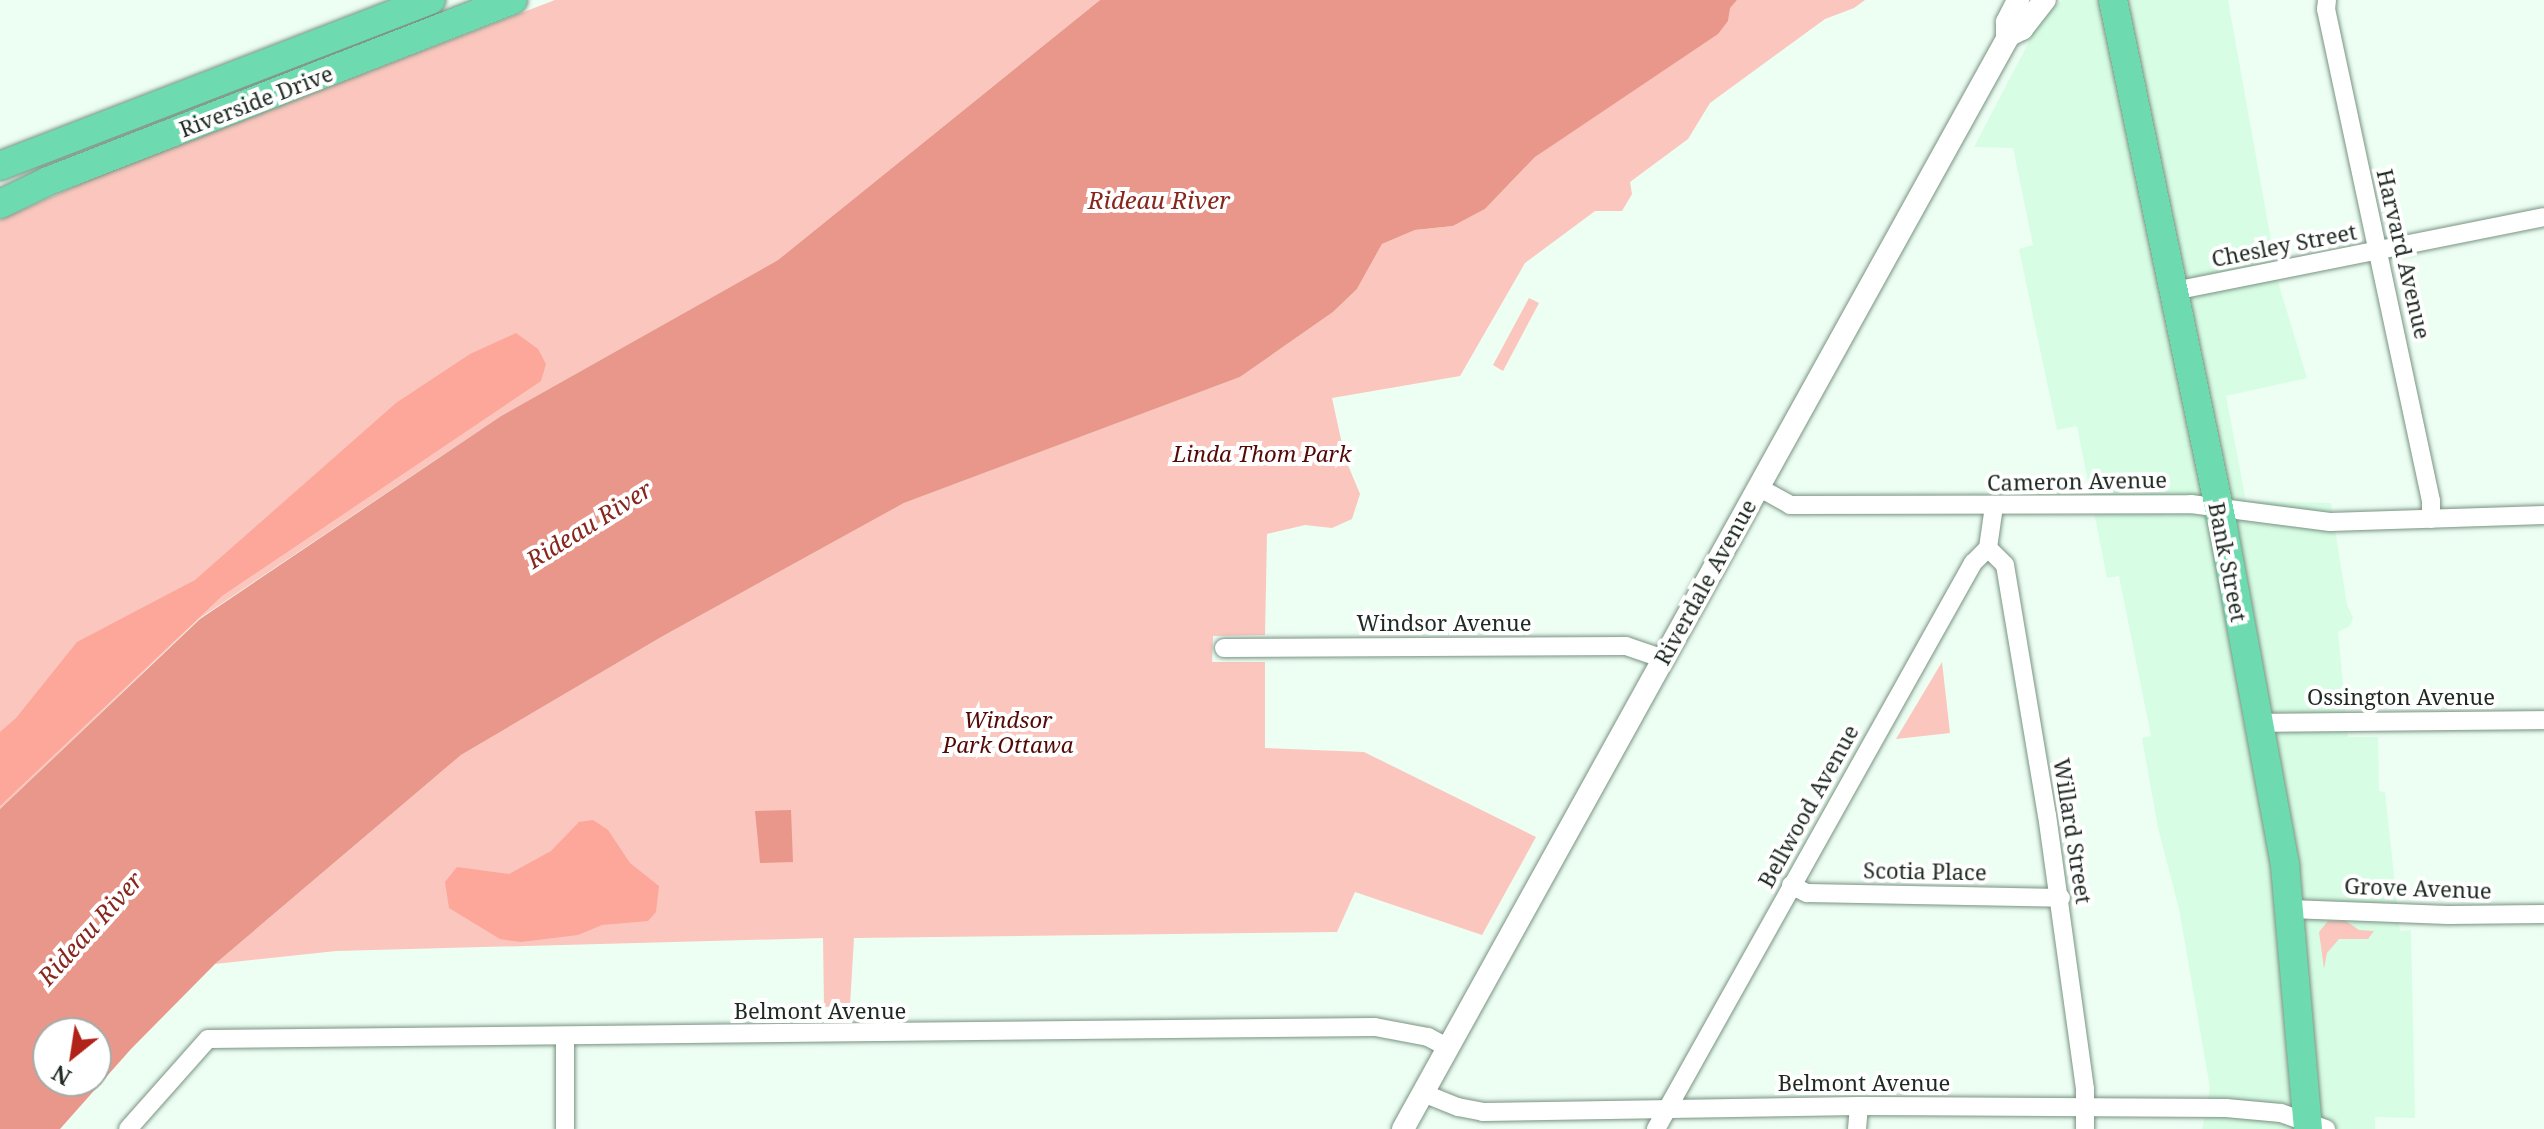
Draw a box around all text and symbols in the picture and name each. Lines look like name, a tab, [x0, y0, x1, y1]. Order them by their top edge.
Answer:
street label: Riverside Drive	[176, 60, 336, 142]
street label: Harvard Avenue	[2372, 166, 2436, 342]
water label: Rideau River	[1088, 186, 1230, 214]
street label: Chesley Street	[2209, 218, 2359, 272]
park label: Linda Thom Park	[1173, 441, 1351, 467]
street label: Cameron Avenue	[1987, 466, 2167, 496]
water label: Rideau River	[521, 474, 657, 574]
street label: Riverdale Avenue	[1649, 495, 1761, 669]
street label: Bank Street	[2204, 500, 2252, 624]
street label: Windsor Avenue	[1356, 610, 1532, 636]
street label: Ossington Avenue	[2307, 684, 2495, 710]
park label: Windsor Park Ottawa	[943, 706, 1073, 758]
street label: Bellwood Avenue	[1752, 720, 1864, 892]
street label: Willard Street	[2048, 756, 2098, 906]
street label: Scotia Place	[1863, 857, 1987, 885]
water label: Rideau River	[32, 865, 148, 991]
street label: Grove Avenue	[2344, 872, 2492, 904]
street label: Belmont Avenue	[734, 998, 906, 1024]
north arrow	[32, 1017, 112, 1097]
text: N	[46, 1059, 76, 1093]
street label: Belmont Avenue	[1778, 1070, 1950, 1096]

